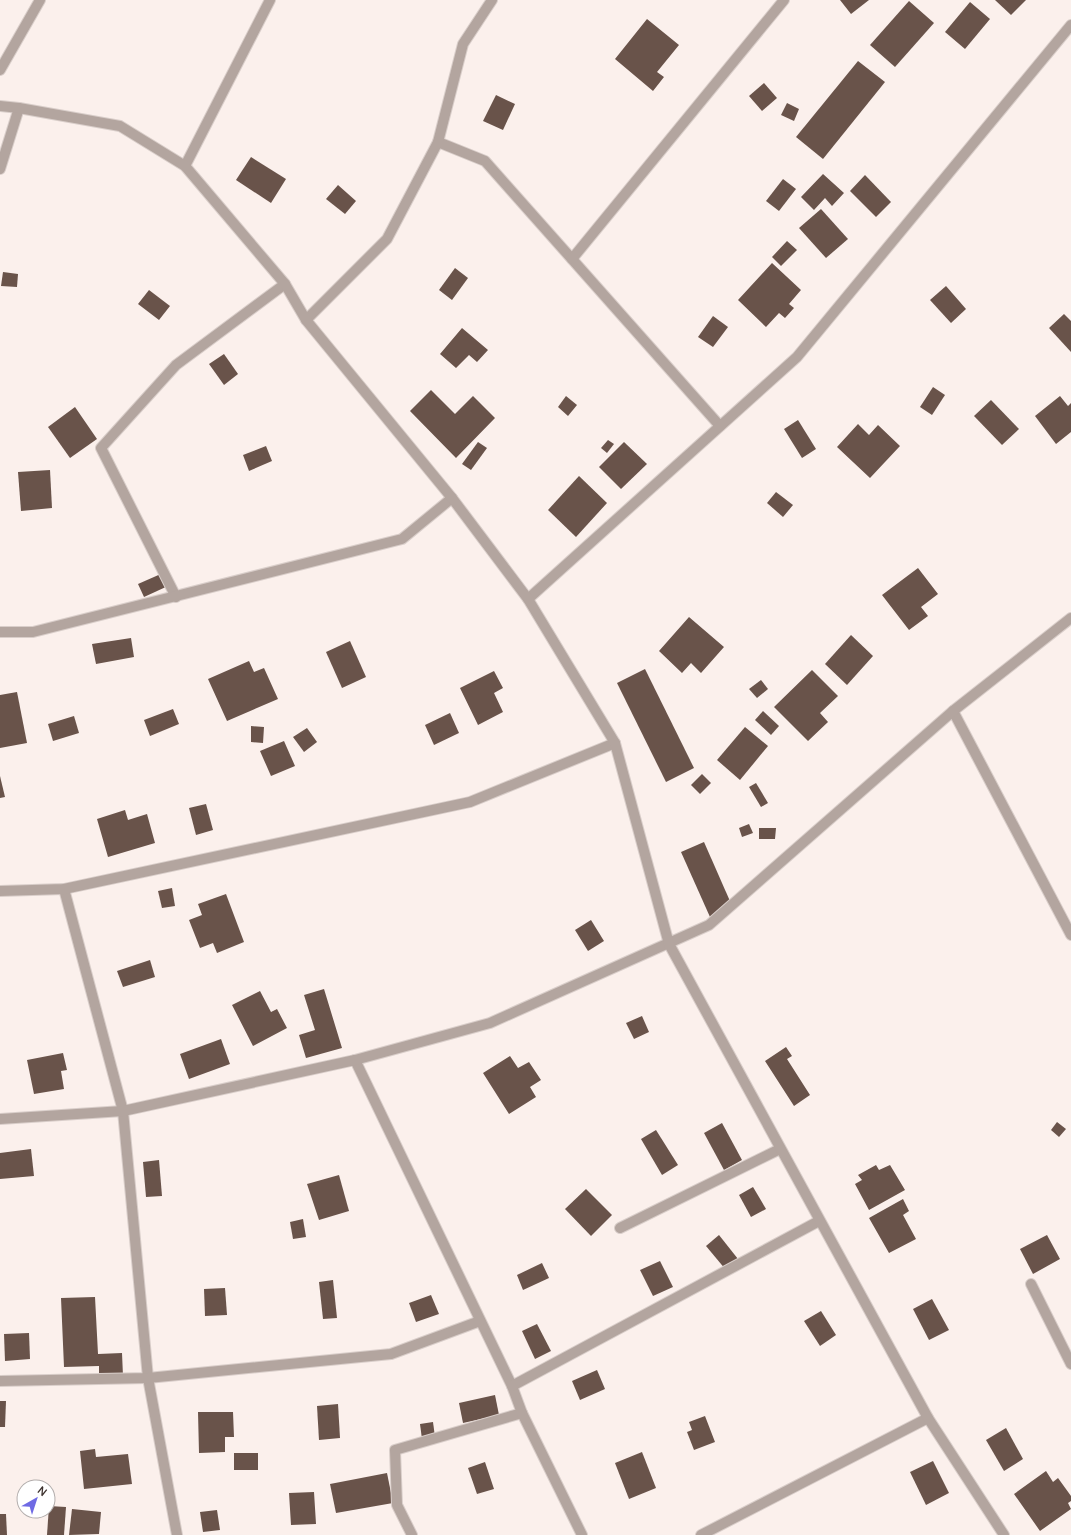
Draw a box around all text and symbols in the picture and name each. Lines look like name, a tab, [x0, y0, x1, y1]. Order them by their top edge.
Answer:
north arrow	[16, 1479, 56, 1519]
text: N	[35, 1483, 50, 1499]

